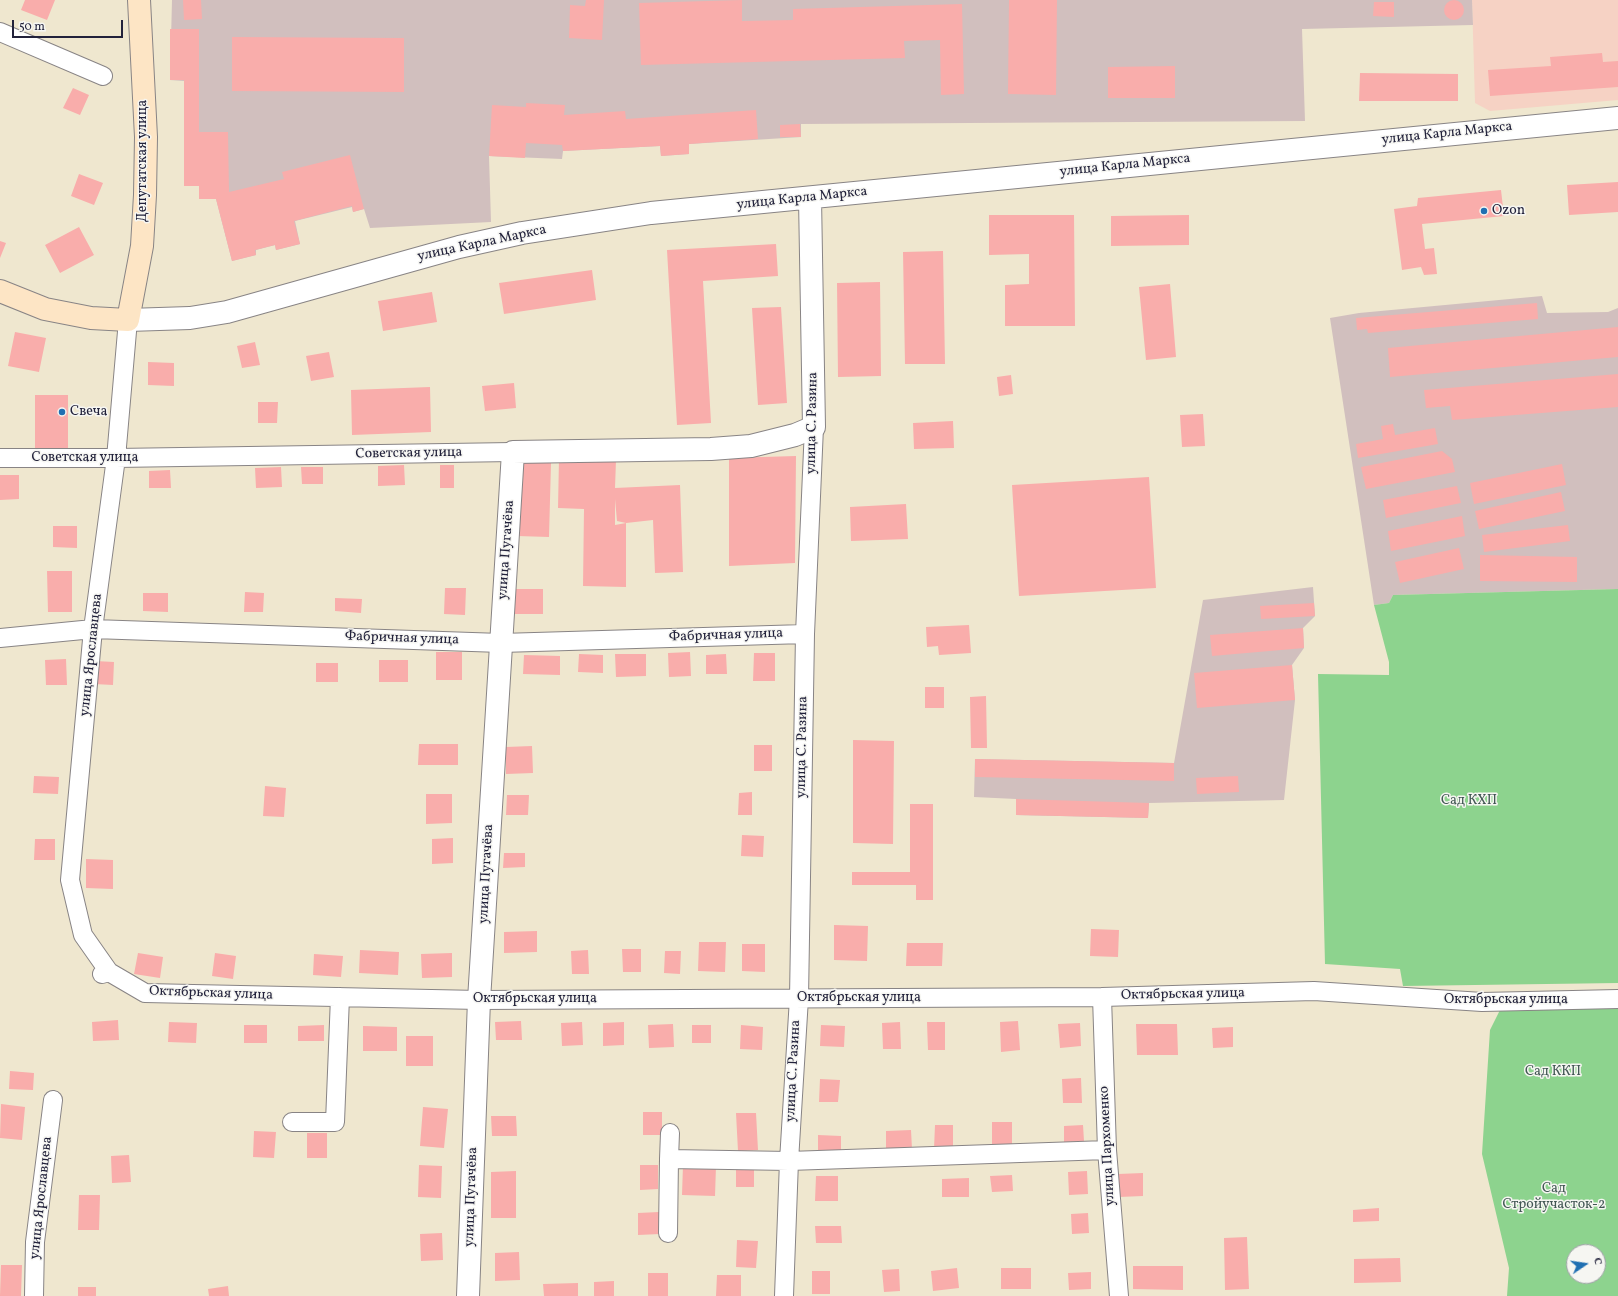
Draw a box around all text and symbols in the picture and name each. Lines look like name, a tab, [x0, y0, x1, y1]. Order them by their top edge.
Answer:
scale bar	[14, 12, 125, 38]
text: 50 m	[19, 19, 45, 35]
street label: Депутатская улица	[135, 100, 151, 222]
street label: улица Карла Маркса	[1381, 119, 1513, 149]
street label: улица Карла Маркса	[1059, 151, 1191, 181]
street label: улица Карла Маркса	[736, 184, 868, 214]
place label: Ozon	[1492, 203, 1525, 219]
marker: Ozon	[1479, 206, 1489, 216]
street label: улица Карла Маркса	[416, 222, 548, 266]
street label: улица С. Разина	[804, 372, 822, 474]
place label: Свеча	[70, 404, 107, 420]
marker: Свеча	[57, 407, 67, 417]
street label: Советская улица	[355, 445, 463, 463]
street label: Советская улица	[31, 450, 139, 466]
street label: улица Пугачёва	[495, 499, 519, 601]
street label: улица Ярославцева	[77, 593, 107, 717]
street label: Фабричная улица	[669, 626, 783, 646]
street label: Фабричная улица	[345, 629, 459, 649]
street label: улица С. Разина	[794, 696, 812, 798]
park label: Сад КХП	[1441, 793, 1497, 809]
street label: улица Пугачёва	[476, 824, 498, 924]
street label: Октябрьская улица	[149, 983, 273, 1005]
street label: Октябрьская улица	[1121, 986, 1245, 1004]
street label: Октябрьская улица	[797, 990, 921, 1006]
street label: Октябрьская улица	[473, 991, 597, 1007]
street label: Октябрьская улица	[1444, 992, 1568, 1008]
street label: улица С. Разина	[783, 1020, 805, 1122]
park label: Сад ККП	[1525, 1064, 1581, 1080]
street label: улица Пархоменко	[1096, 1086, 1120, 1206]
street label: улица Ярославцева	[27, 1136, 57, 1260]
street label: улица Пугачёва	[462, 1147, 482, 1247]
park label: Сад Стройучасток-2	[1503, 1181, 1605, 1214]
north arrow	[1566, 1244, 1606, 1284]
text: С	[1589, 1256, 1605, 1267]

